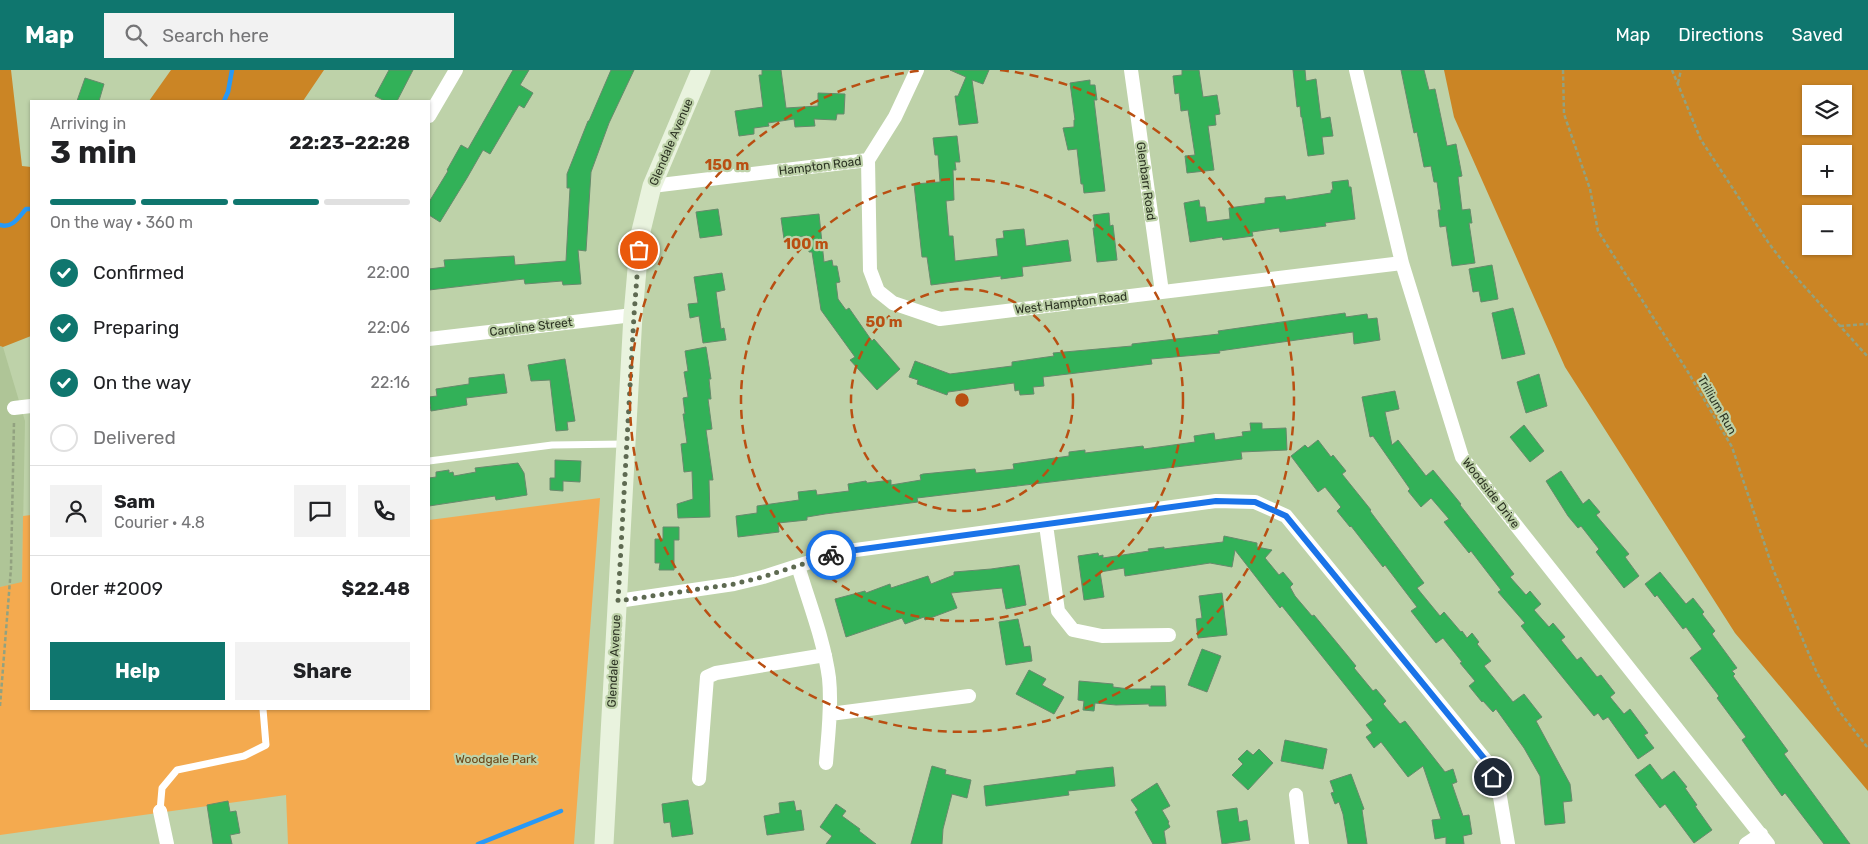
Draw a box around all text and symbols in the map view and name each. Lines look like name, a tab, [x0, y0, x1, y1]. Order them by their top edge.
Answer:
search box	[104, 13, 454, 58]
text: Map	[25, 21, 74, 49]
icon: search	[122, 21, 150, 49]
text: Search here	[162, 24, 269, 47]
text: Map	[1615, 24, 1650, 46]
text: Directions	[1678, 24, 1764, 46]
text: Saved	[1792, 24, 1843, 46]
map controls	[1802, 85, 1852, 255]
button: layers	[1802, 85, 1852, 135]
street label: Glendale Avenue	[646, 96, 696, 188]
text: Arriving in	[50, 114, 126, 133]
text: 22:23–22:28	[289, 131, 410, 154]
text: 3 min	[50, 133, 137, 171]
street label: Glenbarr Road	[1134, 141, 1158, 221]
button: +	[1802, 145, 1852, 195]
street label: Hampton Road	[778, 154, 862, 178]
text: 150 m	[705, 156, 749, 174]
button: −	[1802, 205, 1852, 255]
text: On the way · 360 m	[50, 213, 193, 232]
pin	[618, 229, 660, 271]
text: 100 m	[784, 235, 828, 253]
icon: bag	[625, 236, 653, 264]
icon: check	[50, 259, 78, 287]
text: Confirmed	[93, 261, 184, 284]
text: 22:00	[367, 263, 410, 282]
street label: West Hampton Road	[1014, 289, 1128, 317]
text: 50 m	[866, 313, 902, 331]
icon: check	[50, 314, 78, 342]
street label: Caroline Street	[489, 315, 574, 339]
text: Preparing	[93, 316, 179, 339]
text: 22:06	[367, 318, 410, 337]
icon: check	[50, 369, 78, 397]
text: On the way	[93, 371, 191, 394]
text: 22:16	[371, 373, 410, 392]
street label: Trillium Run	[1695, 373, 1739, 437]
centre of rings	[953, 391, 971, 409]
text: Delivered	[93, 426, 176, 449]
street label: Woodside Drive	[1459, 455, 1523, 531]
button: person	[50, 485, 102, 537]
button: chat	[294, 485, 346, 537]
button: phone	[358, 485, 410, 537]
text: Sam	[114, 490, 155, 513]
text: Courier · 4.8	[114, 513, 205, 532]
courier	[806, 530, 856, 580]
icon: bike	[817, 541, 845, 569]
text: Order #2009	[50, 577, 163, 600]
text: $22.48	[342, 577, 410, 600]
street label: Glendale Avenue	[605, 614, 623, 708]
button: Help	[50, 642, 225, 700]
button: Share	[235, 642, 410, 700]
park label: Woodgale Park	[455, 752, 538, 766]
pin	[1472, 756, 1514, 798]
icon: home	[1479, 763, 1507, 791]

